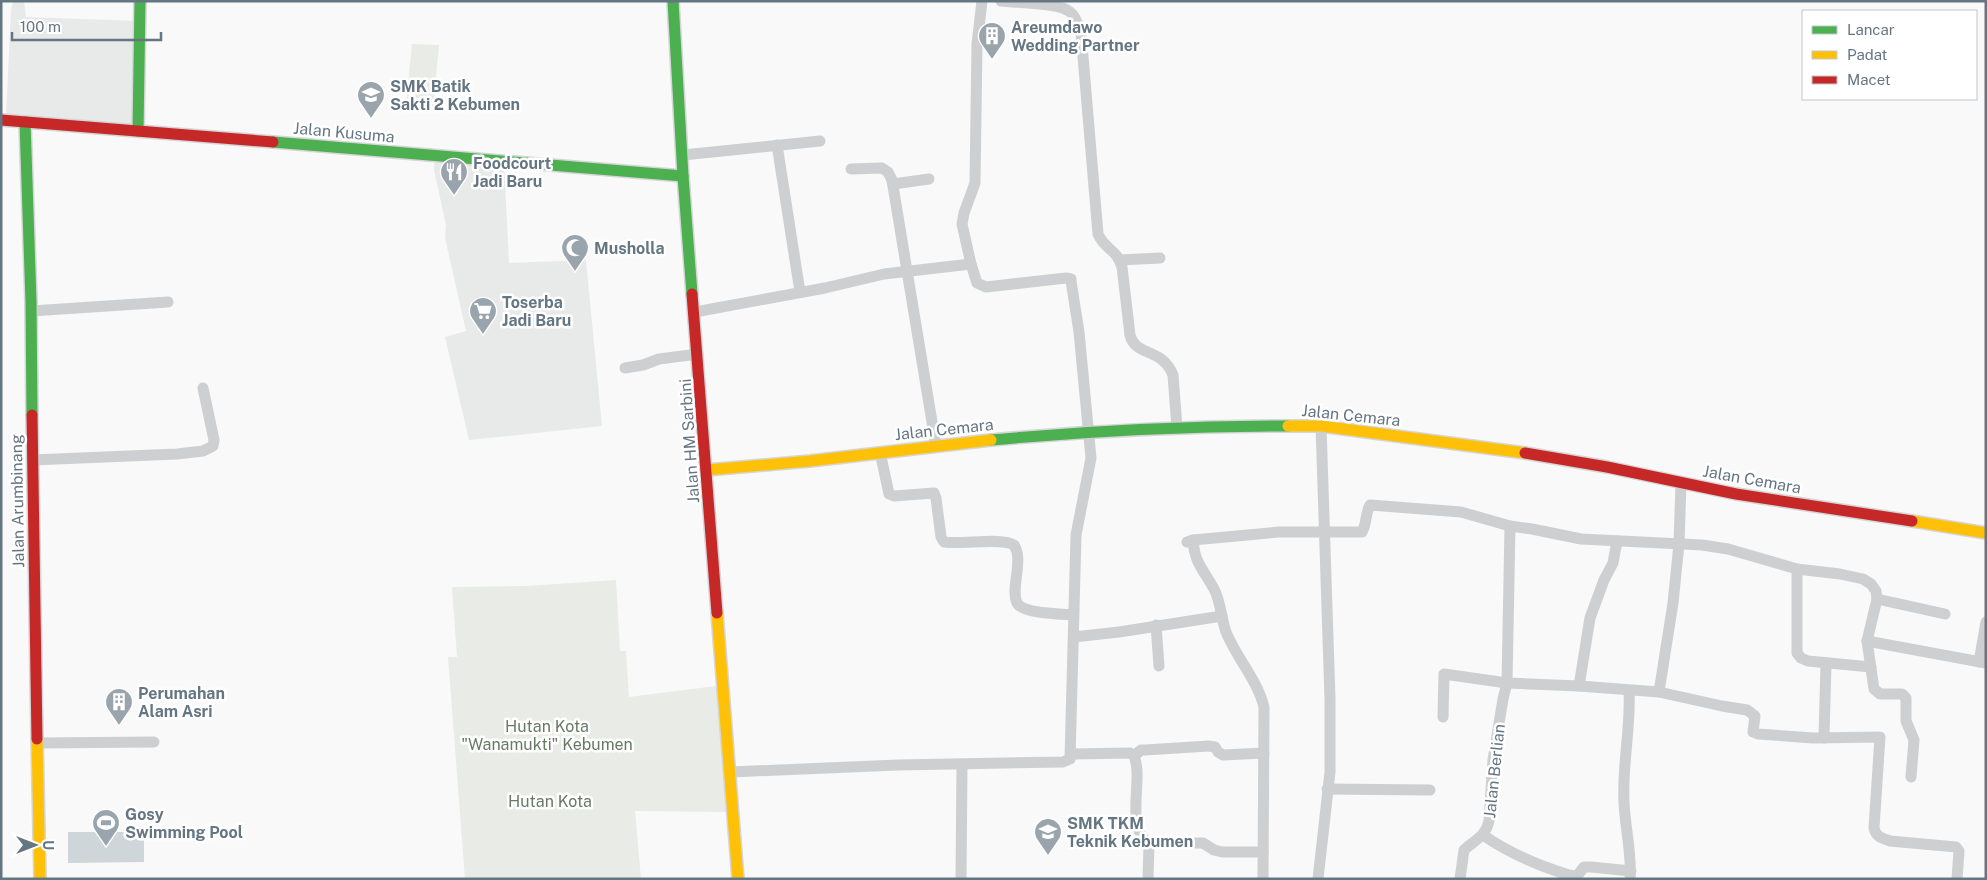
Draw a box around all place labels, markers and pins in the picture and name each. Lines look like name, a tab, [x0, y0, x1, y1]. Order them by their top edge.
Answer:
place label: Areumdawo Wedding Partner	[1011, 18, 1140, 55]
building icon: Areumdawo Wedding Partner	[977, 21, 1007, 60]
place label: SMK Batik Sakti 2 Kebumen	[390, 77, 520, 114]
school or university icon: SMK Batik Sakti 2 Kebumen	[356, 80, 386, 119]
place label: Foodcourt Jadi Baru	[473, 154, 552, 191]
restaurant icon: Foodcourt Jadi Baru	[439, 157, 469, 196]
mosque icon: Musholla	[560, 233, 590, 272]
place label: Musholla	[594, 239, 665, 258]
place label: Toserba Jadi Baru	[502, 293, 571, 330]
supermarket icon: Toserba Jadi Baru	[468, 296, 498, 335]
place label: Perumahan Alam Asri	[138, 684, 225, 721]
building icon: Perumahan Alam Asri	[104, 687, 134, 726]
place label: Gosy Swimming Pool	[125, 805, 243, 842]
sports icon: Gosy Swimming Pool	[91, 808, 121, 847]
place label: SMK TKM Teknik Kebumen	[1067, 814, 1193, 851]
school or university icon: SMK TKM Teknik Kebumen	[1033, 817, 1063, 856]

